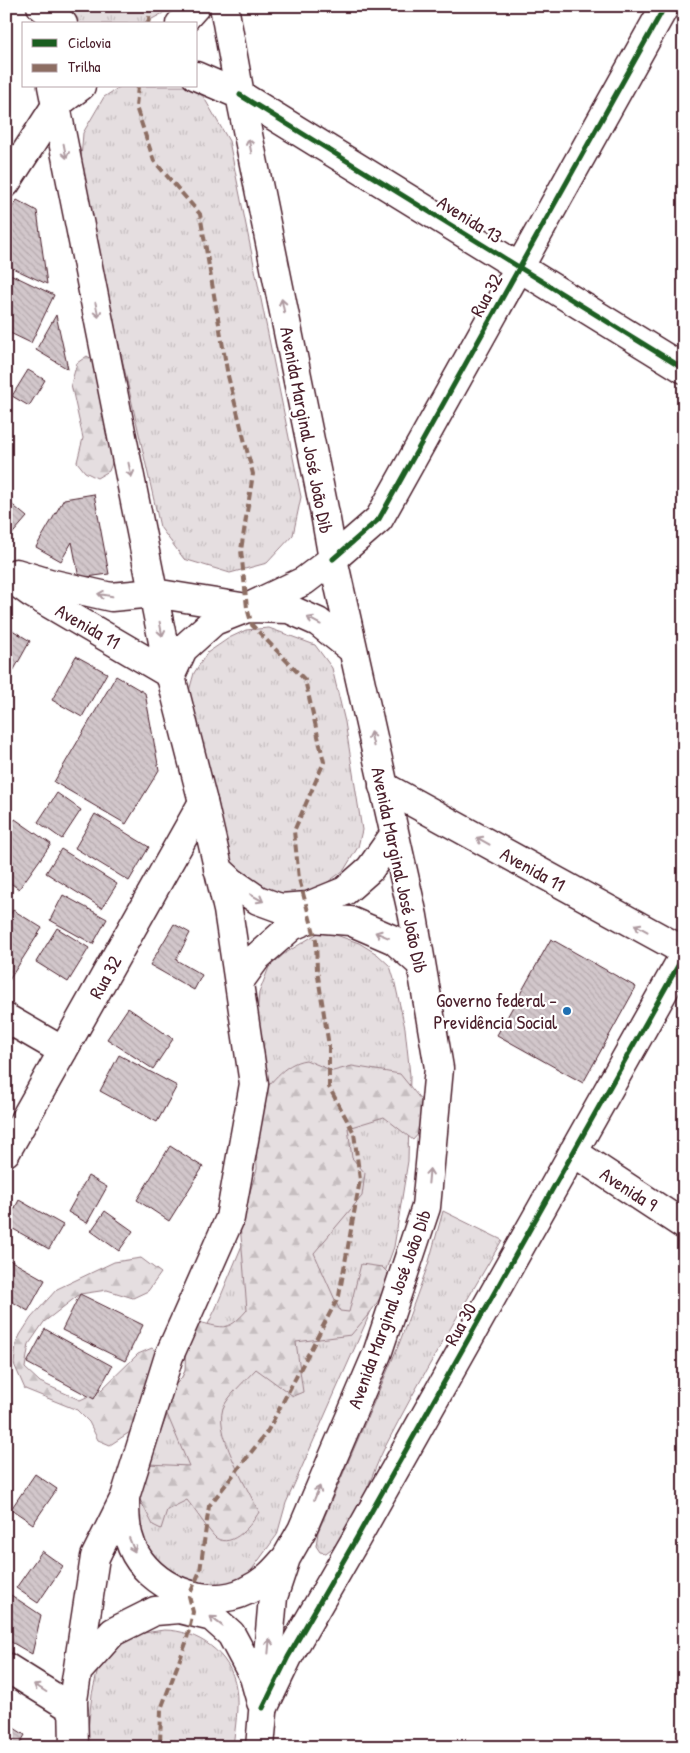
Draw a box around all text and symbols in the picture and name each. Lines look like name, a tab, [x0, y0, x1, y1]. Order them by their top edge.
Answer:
legend	[22, 22, 198, 88]
text: Ciclovia	[68, 32, 111, 53]
text: Trilha	[68, 56, 100, 77]
one-way arrow	[245, 139, 255, 155]
one-way arrow	[60, 143, 70, 159]
street label: Avenida 13	[433, 189, 507, 249]
street label: Rua 32	[464, 269, 508, 321]
one-way arrow	[278, 298, 287, 314]
one-way arrow	[93, 302, 102, 318]
street label: Avenida Marginal José João Dib	[274, 324, 340, 536]
one-way arrow	[126, 461, 135, 477]
one-way arrow	[98, 589, 114, 599]
street label: Avenida 11	[51, 597, 125, 655]
one-way arrow	[307, 616, 322, 626]
one-way arrow	[157, 621, 166, 637]
one-way arrow	[367, 731, 376, 747]
street label: Avenida Marginal José João Dib	[365, 765, 435, 976]
one-way arrow	[476, 836, 491, 846]
street label: Avenida 11	[496, 841, 570, 897]
one-way arrow	[249, 893, 264, 903]
one-way arrow	[634, 922, 649, 932]
one-way arrow	[375, 929, 390, 939]
street label: Rua 32	[83, 951, 127, 1003]
place label: Governo federal - Previdência Social	[434, 987, 558, 1035]
marker: Governo federal - Previdência Social	[561, 1005, 573, 1017]
street label: Avenida 9	[595, 1161, 663, 1217]
one-way arrow	[424, 1168, 434, 1184]
street label: Avenida Marginal José João Dib	[341, 1206, 437, 1412]
street label: Rua 30	[438, 1298, 482, 1350]
one-way arrow	[313, 1486, 323, 1501]
one-way arrow	[128, 1537, 138, 1552]
one-way arrow	[210, 1616, 223, 1627]
one-way arrow	[264, 1638, 274, 1654]
one-way arrow	[33, 1682, 47, 1692]

